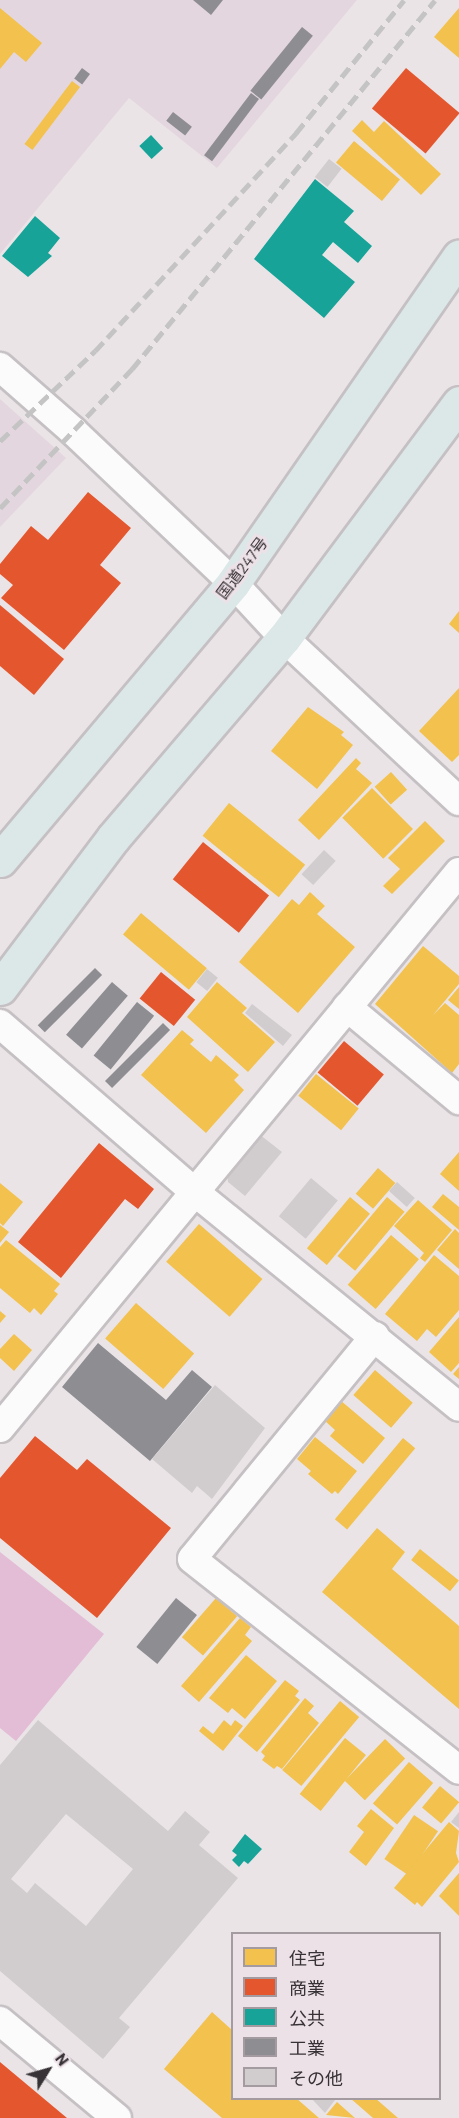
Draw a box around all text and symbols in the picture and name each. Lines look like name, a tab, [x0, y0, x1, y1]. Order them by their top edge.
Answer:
street label: 国道247号	[213, 533, 271, 603]
legend	[231, 1932, 441, 2100]
text: 住宅	[289, 1947, 325, 1969]
text: 商業	[289, 1977, 325, 1999]
text: 公共	[289, 2007, 325, 2029]
text: 工業	[289, 2037, 325, 2059]
north arrow	[18, 2040, 78, 2100]
text: N	[52, 2049, 74, 2069]
text: その他	[289, 2067, 343, 2089]

